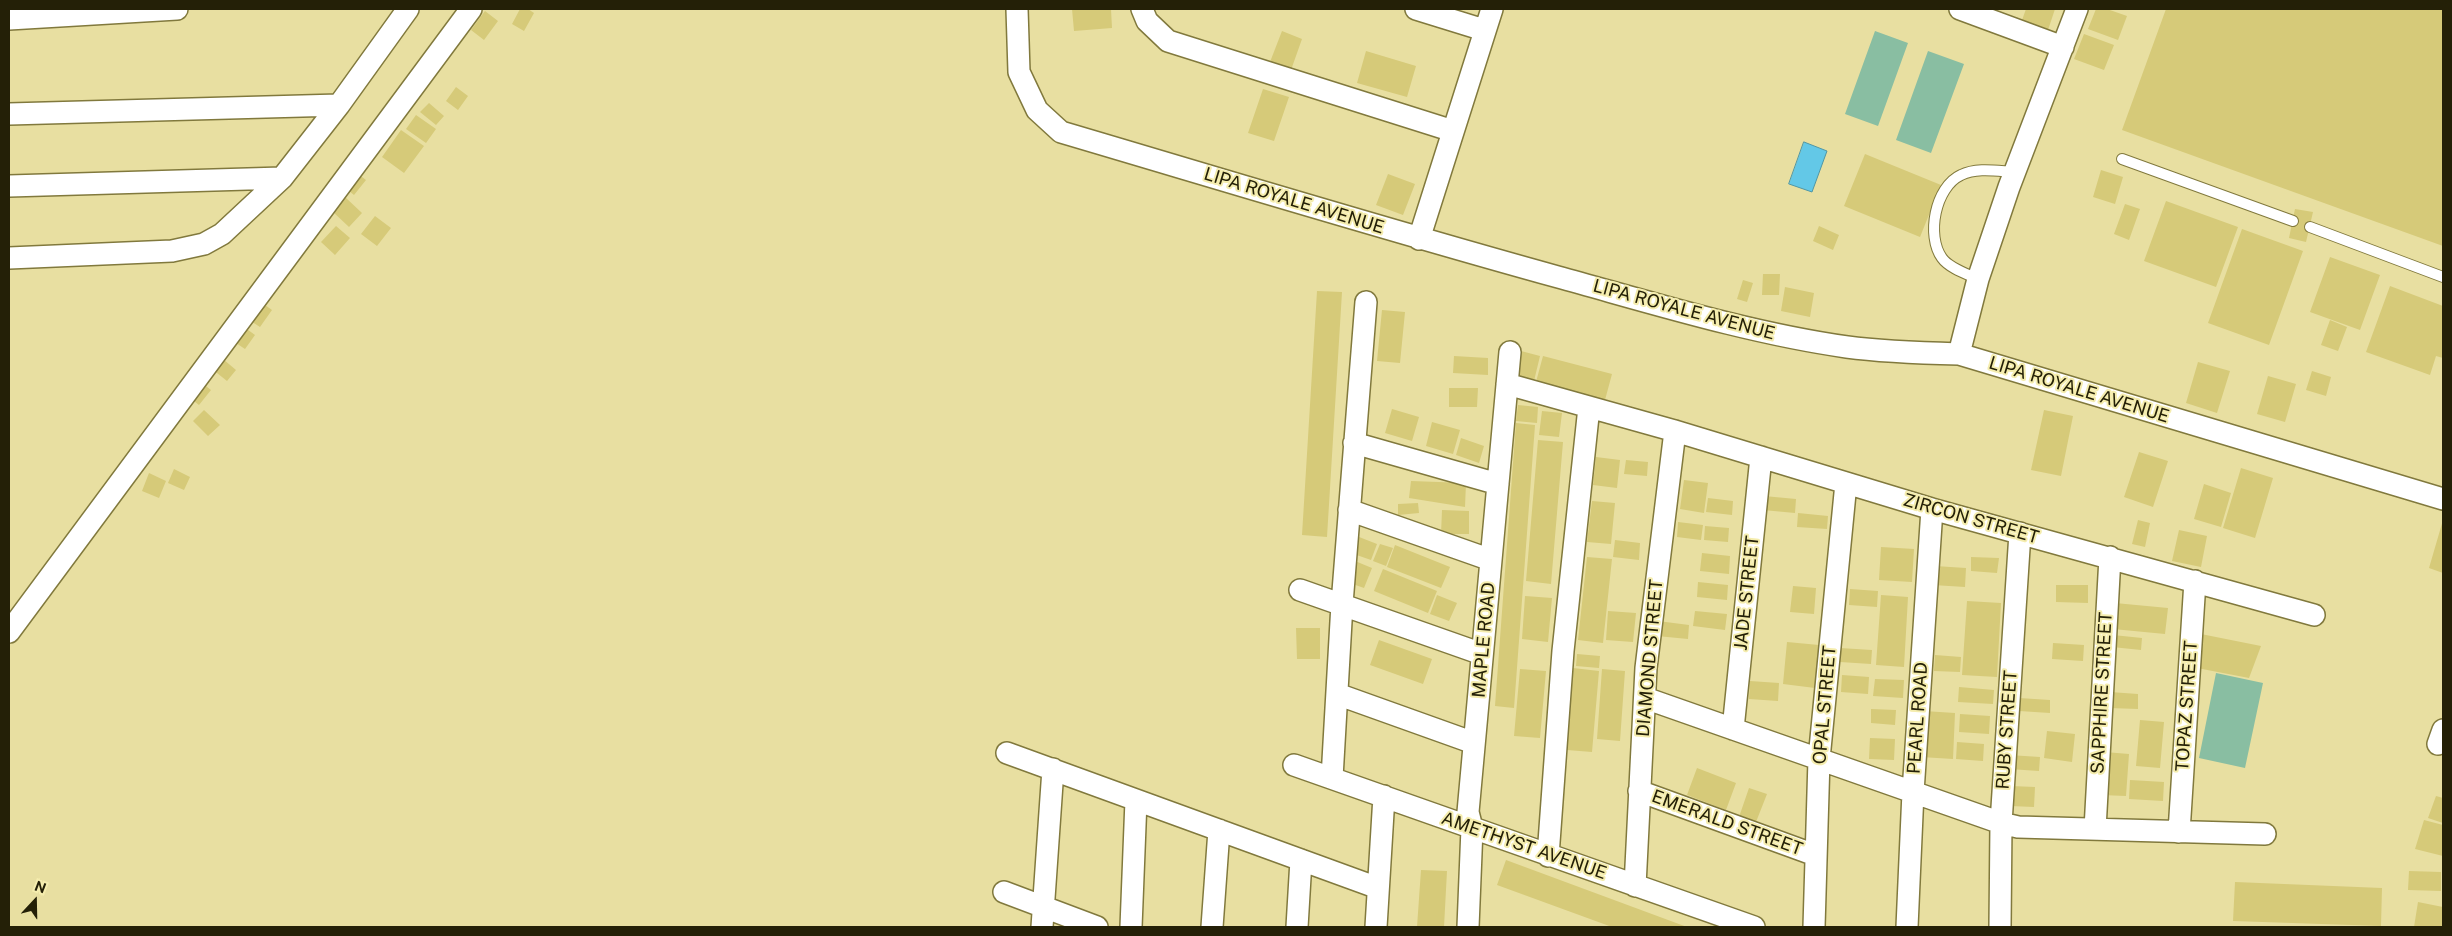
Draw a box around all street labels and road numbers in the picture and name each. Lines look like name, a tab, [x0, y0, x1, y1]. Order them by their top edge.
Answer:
street label: LIPA ROYALE AVENUE	[1201, 163, 1387, 239]
street label: LIPA ROYALE AVENUE	[1591, 275, 1777, 345]
street label: LIPA ROYALE AVENUE	[1986, 352, 2172, 428]
street label: ZIRCON STREET	[1901, 489, 2041, 549]
street label: JADE STREET	[1730, 535, 1764, 651]
street label: DIAMOND STREET	[1632, 578, 1668, 738]
street label: MAPLE ROAD	[1468, 581, 1500, 699]
street label: SAPPHIRE STREET	[2087, 611, 2117, 775]
street label: TOPAZ STREET	[2172, 640, 2202, 772]
street label: OPAL STREET	[1809, 645, 1841, 765]
street label: PEARL ROAD	[1903, 661, 1933, 775]
street label: RUBY STREET	[1992, 670, 2022, 790]
street label: EMERALD STREET	[1649, 786, 1805, 860]
street label: AMETHYST AVENUE	[1439, 808, 1609, 884]

